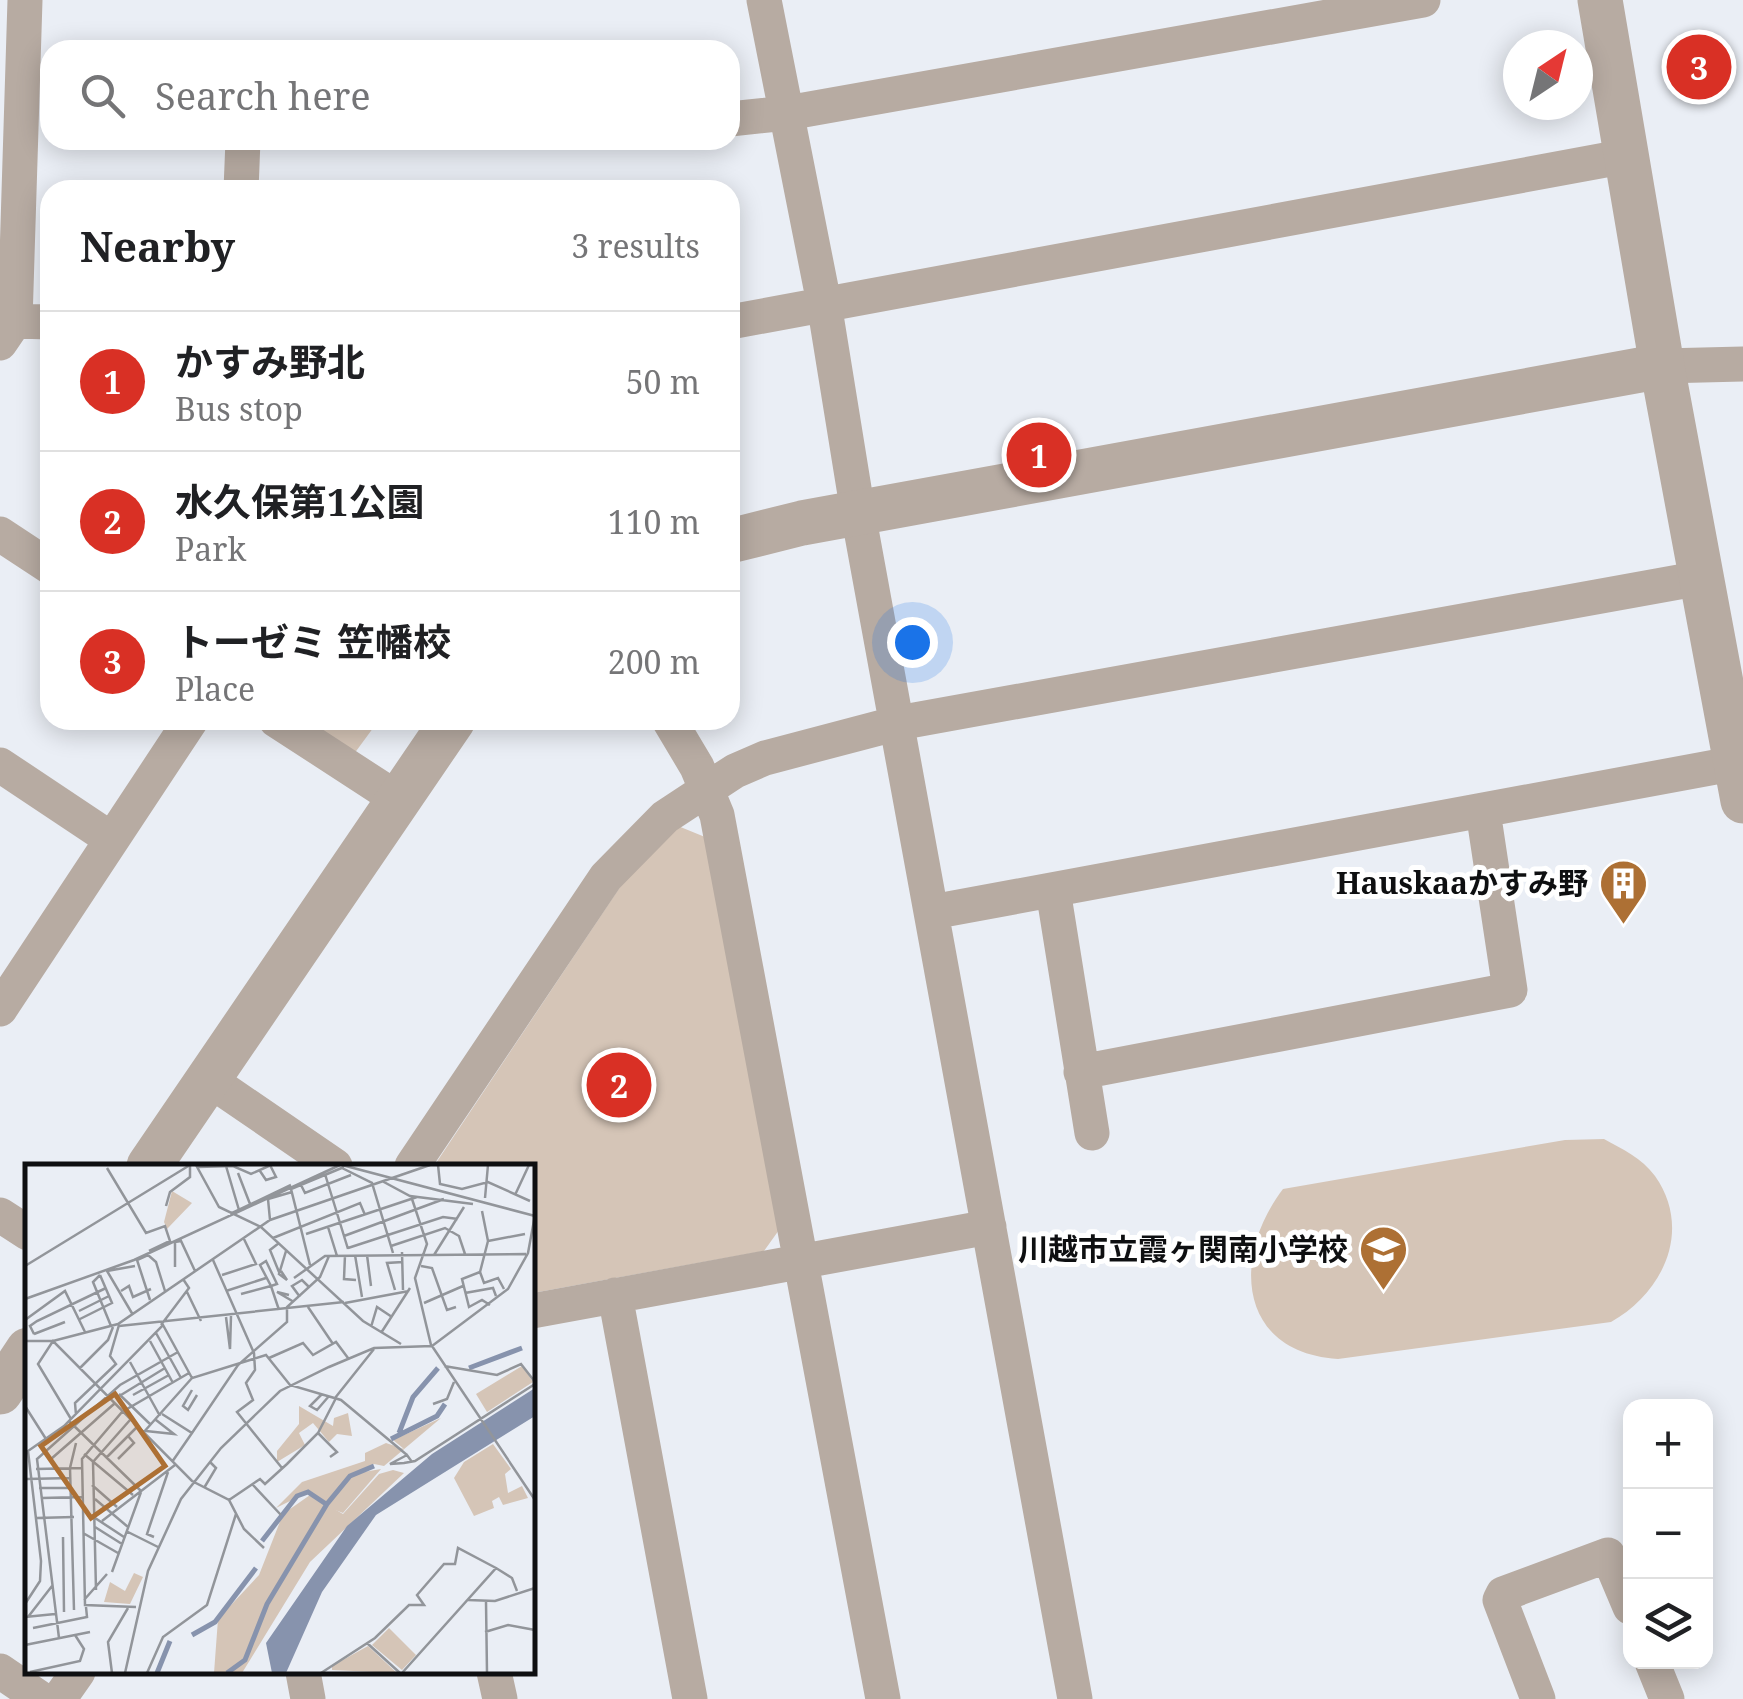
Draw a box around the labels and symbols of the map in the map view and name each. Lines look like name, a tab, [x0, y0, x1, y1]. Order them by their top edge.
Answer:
north arrow	[1503, 30, 1593, 120]
pin: 3	[1666, 30, 1732, 104]
pin: 1	[1006, 418, 1072, 492]
your location	[887, 617, 938, 668]
building icon: Hauskaaかすみ野	[1597, 858, 1649, 926]
place label: Hauskaaかすみ野	[1336, 862, 1588, 903]
pin: 2	[586, 1048, 652, 1122]
inset map	[25, 1164, 535, 1674]
school or university icon: 川越市立霞ヶ関南小学校	[1357, 1224, 1409, 1292]
place label: 川越市立霞ヶ関南小学校	[1018, 1228, 1348, 1269]

